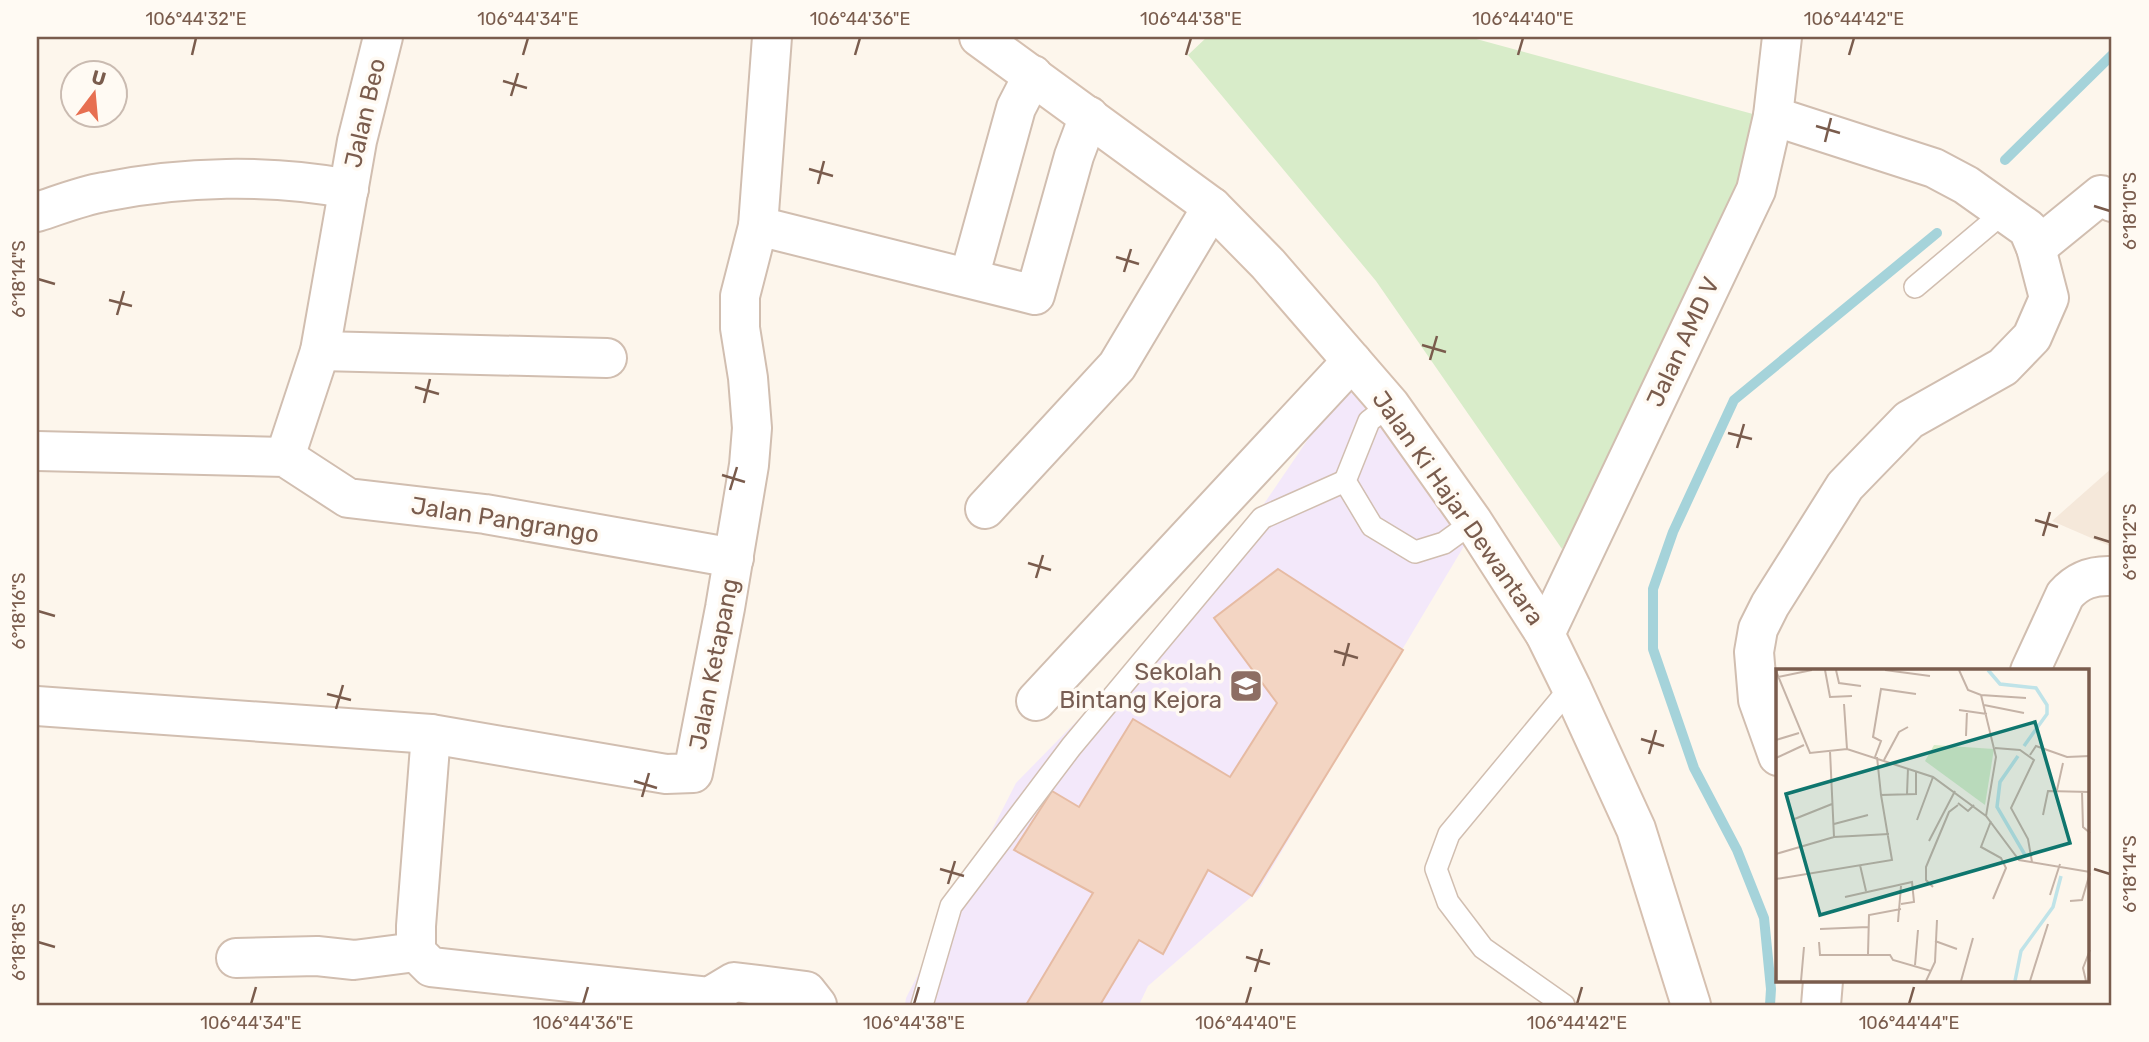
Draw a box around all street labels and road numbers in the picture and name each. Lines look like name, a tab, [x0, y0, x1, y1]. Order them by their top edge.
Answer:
street label: Jalan Beo	[339, 56, 391, 170]
street label: Jalan AMD V	[1641, 273, 1725, 411]
street label: Jalan Ki Hajar Dewantara	[1366, 386, 1550, 630]
street label: Jalan Pangrango	[409, 491, 601, 549]
street label: Jalan Ketapang	[684, 576, 744, 752]

